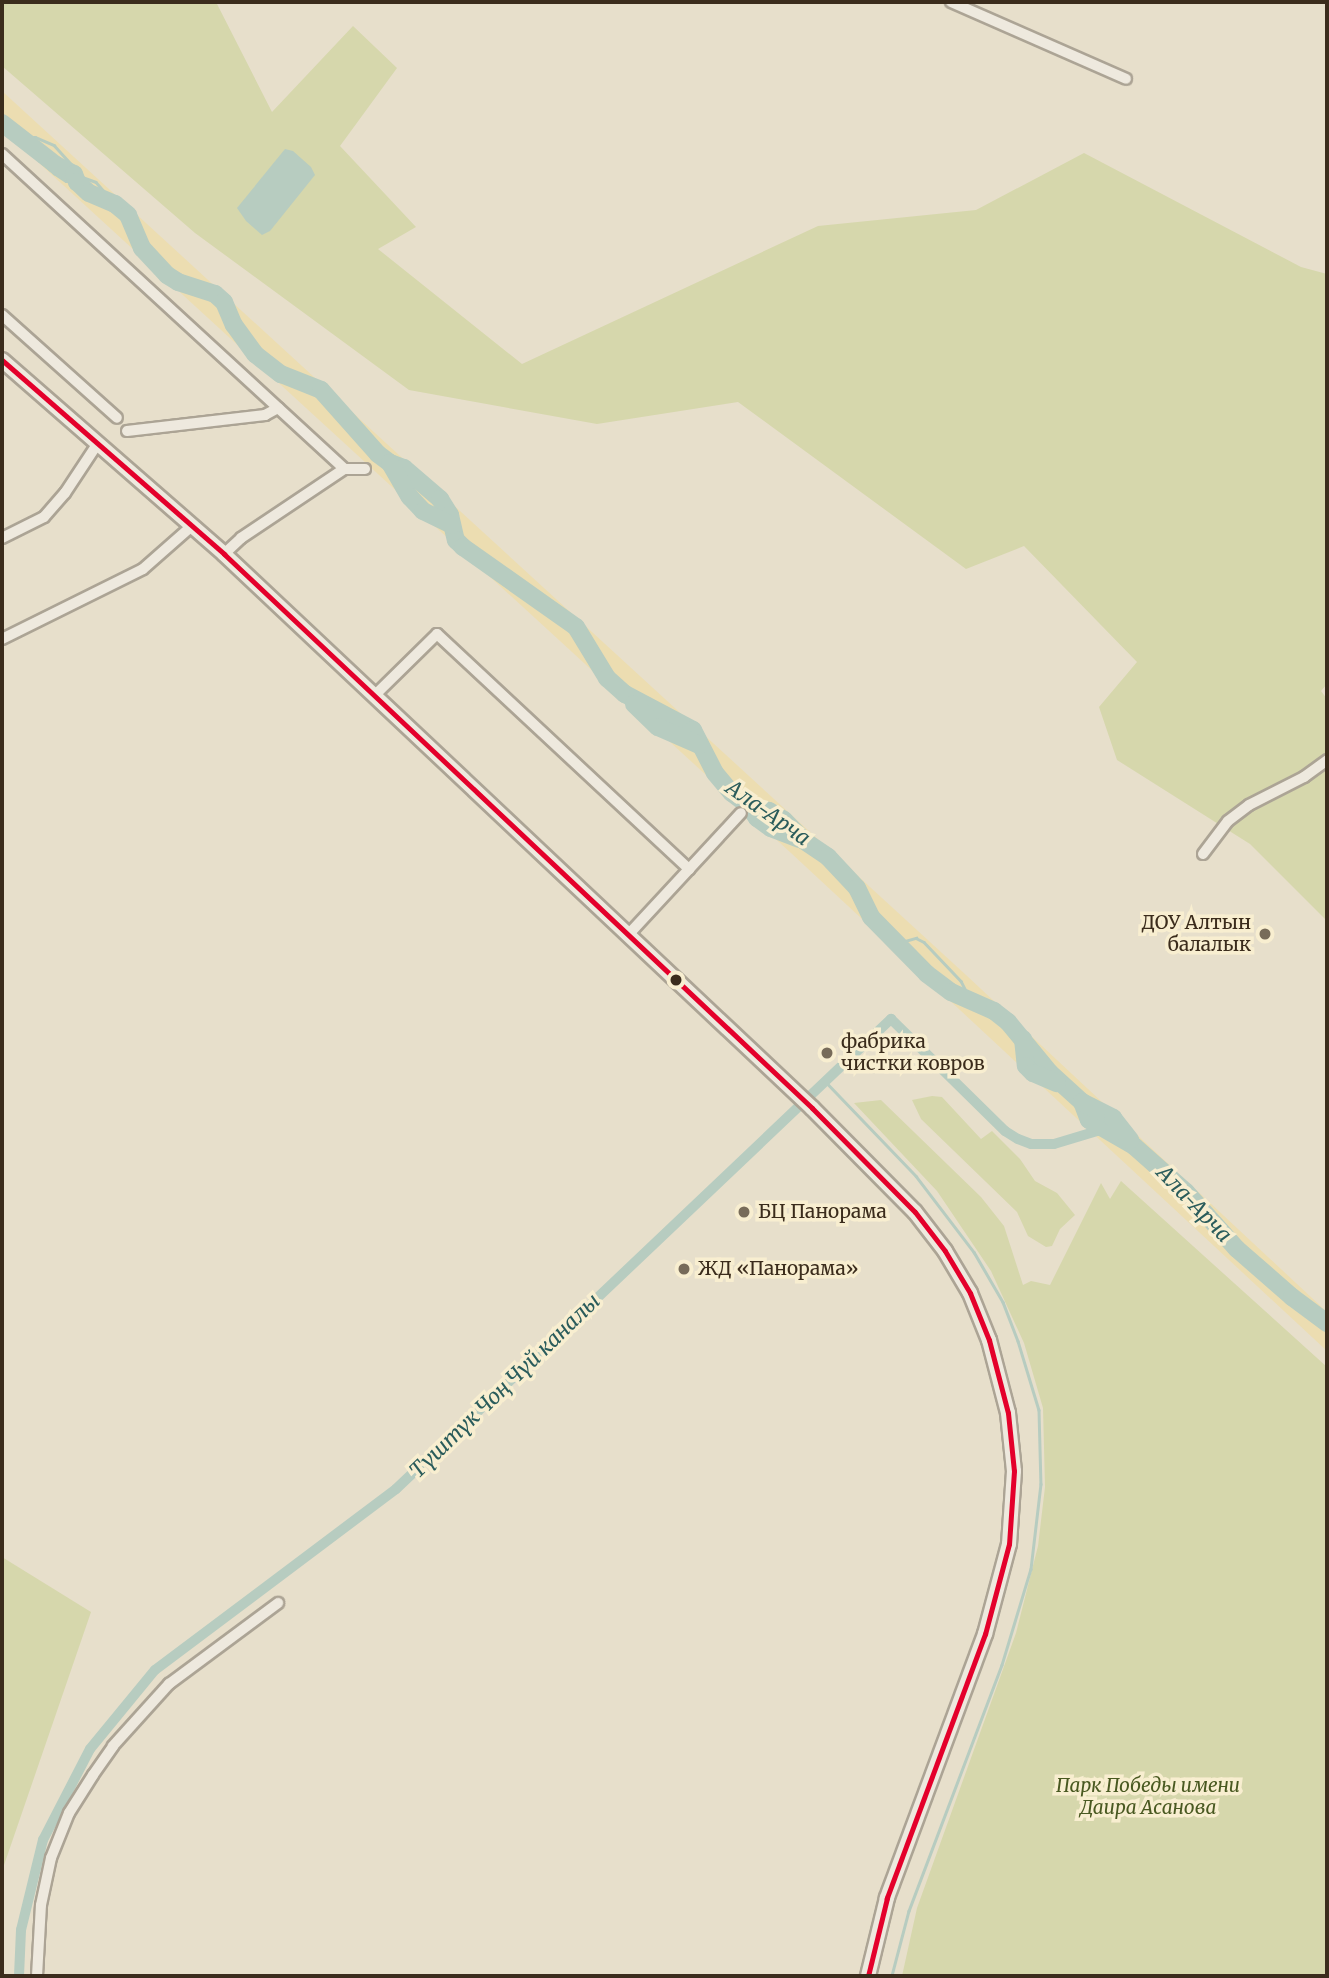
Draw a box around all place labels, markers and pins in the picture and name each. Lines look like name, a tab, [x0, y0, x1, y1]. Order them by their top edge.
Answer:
place label: ДОУ Алтын балалык	[1142, 912, 1251, 956]
marker: ДОУ Алтын балалык	[1257, 926, 1273, 942]
unlabelled marker	[669, 973, 683, 987]
place label: фабрика чистки ковров	[841, 1031, 985, 1075]
marker: фабрика чистки ковров	[819, 1045, 835, 1061]
place label: БЦ Панорама	[758, 1201, 887, 1223]
marker: БЦ Панорама	[736, 1204, 752, 1220]
place label: ЖД «Панорама»	[698, 1258, 858, 1280]
marker: ЖД «Панорама»	[676, 1261, 692, 1277]

